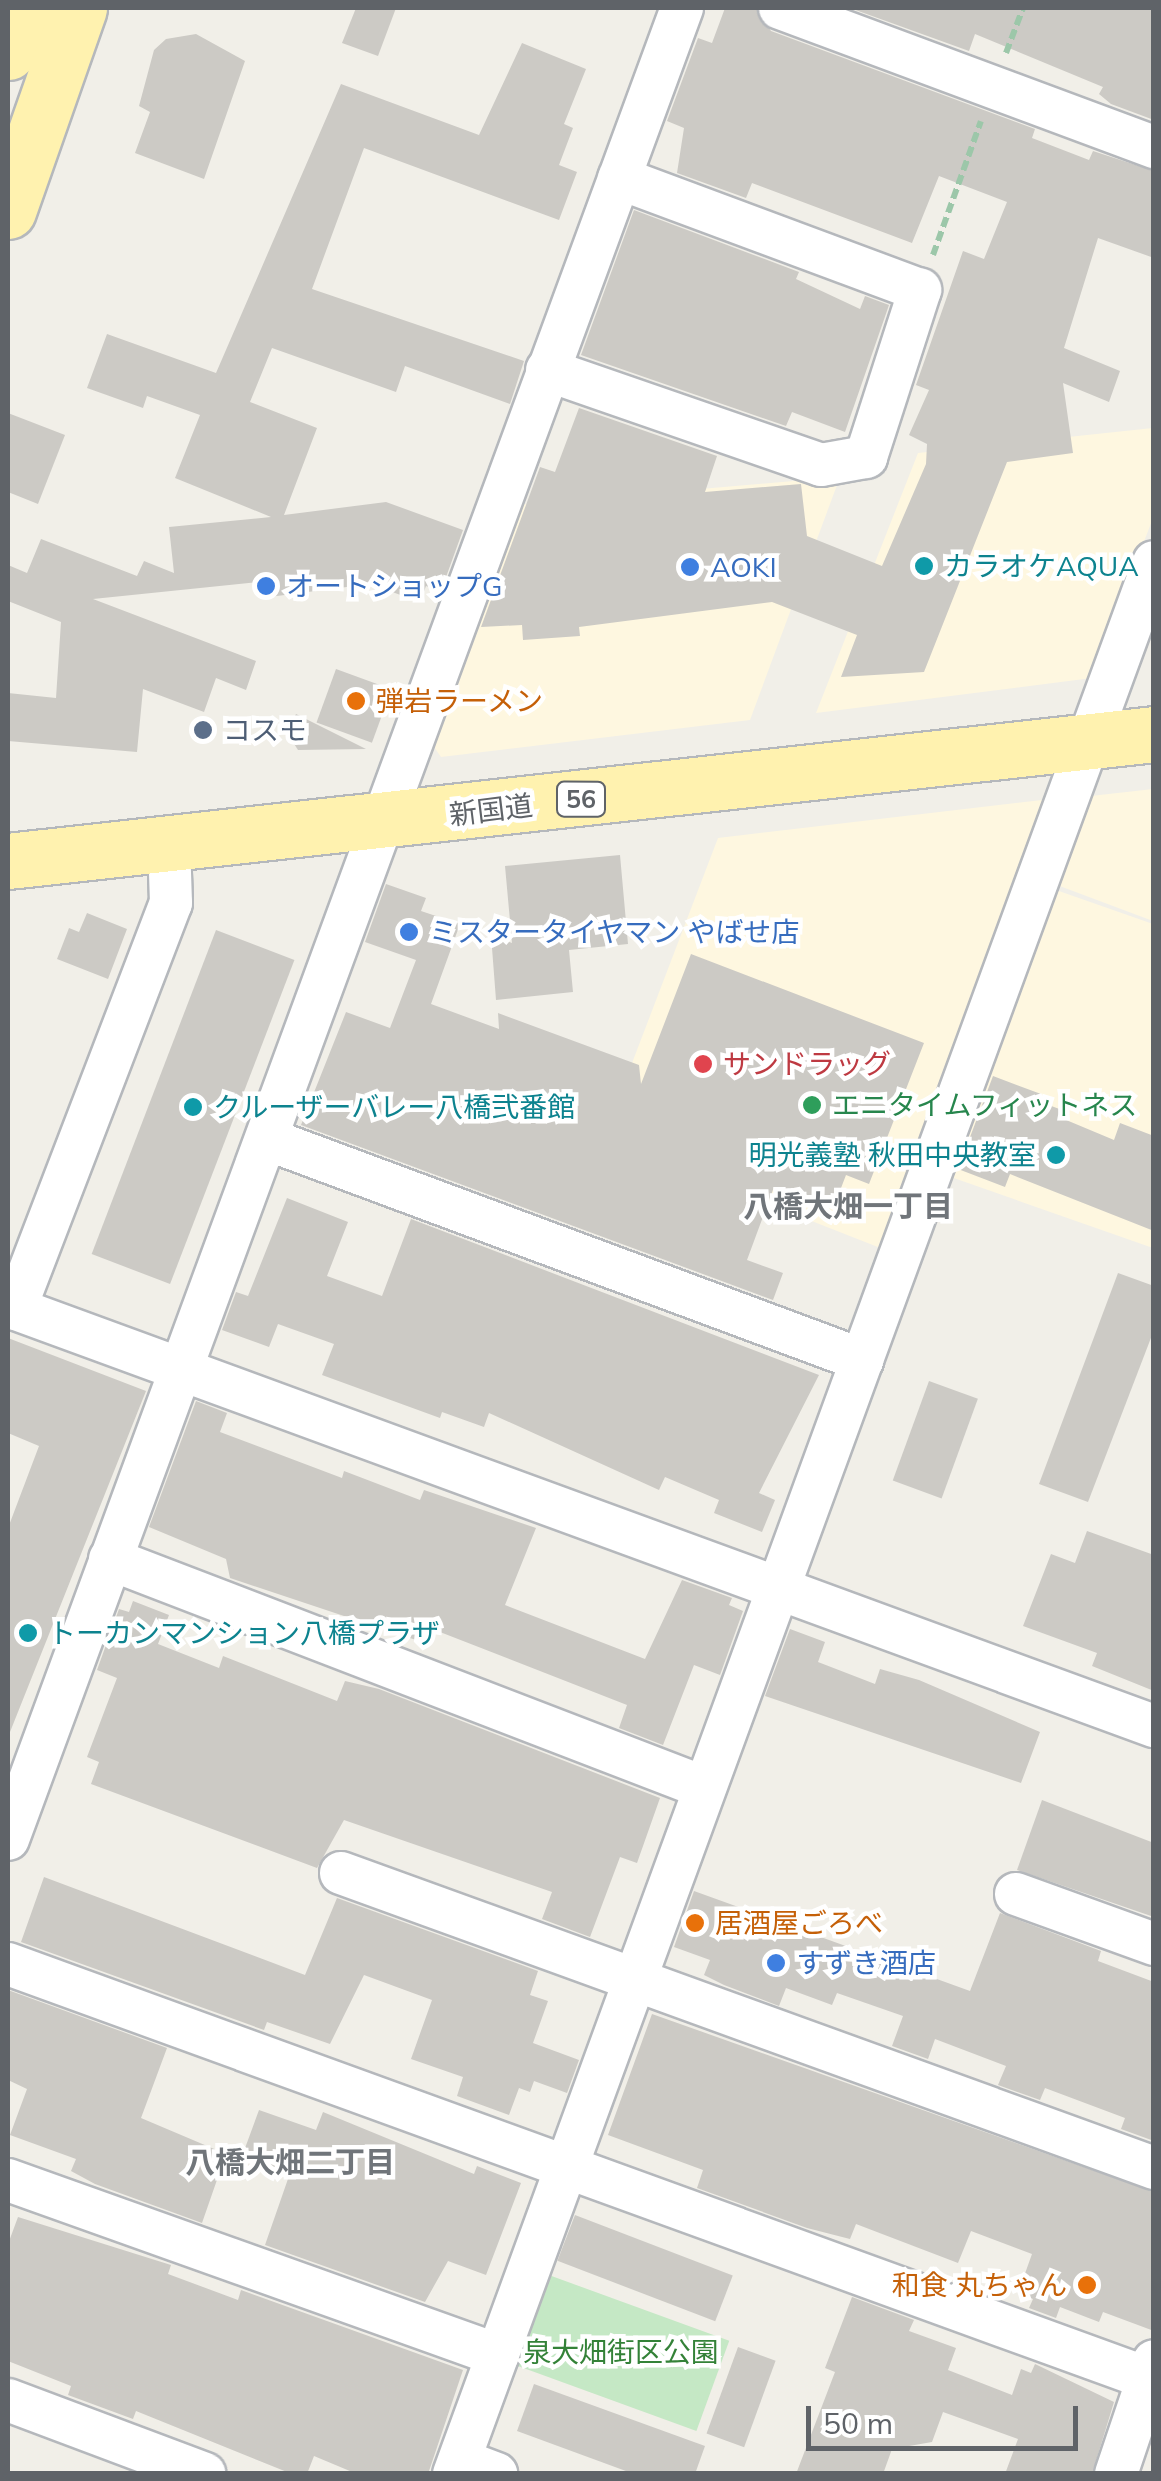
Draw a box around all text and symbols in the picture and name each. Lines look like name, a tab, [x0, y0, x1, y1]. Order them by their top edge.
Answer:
place label: カラオケAQUA	[944, 549, 1139, 583]
place label: AOKI	[710, 550, 777, 584]
marker: カラオケAQUA	[913, 555, 935, 577]
marker: AOKI	[679, 556, 701, 578]
place label: オートショップG	[286, 569, 502, 603]
marker: オートショップG	[255, 575, 277, 597]
place label: 弾岩ラーメン	[376, 684, 544, 718]
marker: 弾岩ラーメン	[345, 690, 367, 712]
place label: コスモ	[223, 713, 307, 747]
marker: コスモ	[192, 719, 214, 741]
road number: 56	[556, 779, 606, 819]
street label: 新国道	[447, 788, 535, 832]
place label: ミスタータイヤマン やばせ店	[429, 915, 800, 949]
marker: ミスタータイヤマン やばせ店	[398, 921, 420, 943]
place label: サンドラッグ	[723, 1047, 891, 1081]
marker: サンドラッグ	[692, 1053, 714, 1075]
place label: エニタイムフィットネス	[832, 1088, 1140, 1122]
place label: クルーザーバレー八橋弐番館	[213, 1090, 577, 1124]
marker: エニタイムフィットネス	[801, 1094, 823, 1116]
marker: クルーザーバレー八橋弐番館	[182, 1096, 204, 1118]
place label: 明光義塾 秋田中央教室	[749, 1138, 1036, 1172]
marker: 明光義塾 秋田中央教室	[1045, 1144, 1067, 1166]
district label: 八橋大畑一丁目	[743, 1188, 953, 1224]
place label: トーカンマンション八橋プラザ	[48, 1616, 440, 1650]
marker: トーカンマンション八橋プラザ	[17, 1622, 39, 1644]
place label: 居酒屋ごろべ	[715, 1906, 883, 1940]
marker: 居酒屋ごろべ	[684, 1912, 706, 1934]
place label: すずき酒店	[796, 1946, 936, 1980]
marker: すずき酒店	[765, 1952, 787, 1974]
district label: 八橋大畑二丁目	[185, 2144, 395, 2180]
place label: 和食 丸ちゃん	[892, 2268, 1067, 2302]
marker: 和食 丸ちゃん	[1076, 2274, 1098, 2296]
park label: 泉大畑街区公園	[523, 2335, 719, 2369]
scale bar	[811, 2386, 1084, 2448]
text: 50 m	[823, 2404, 893, 2442]

